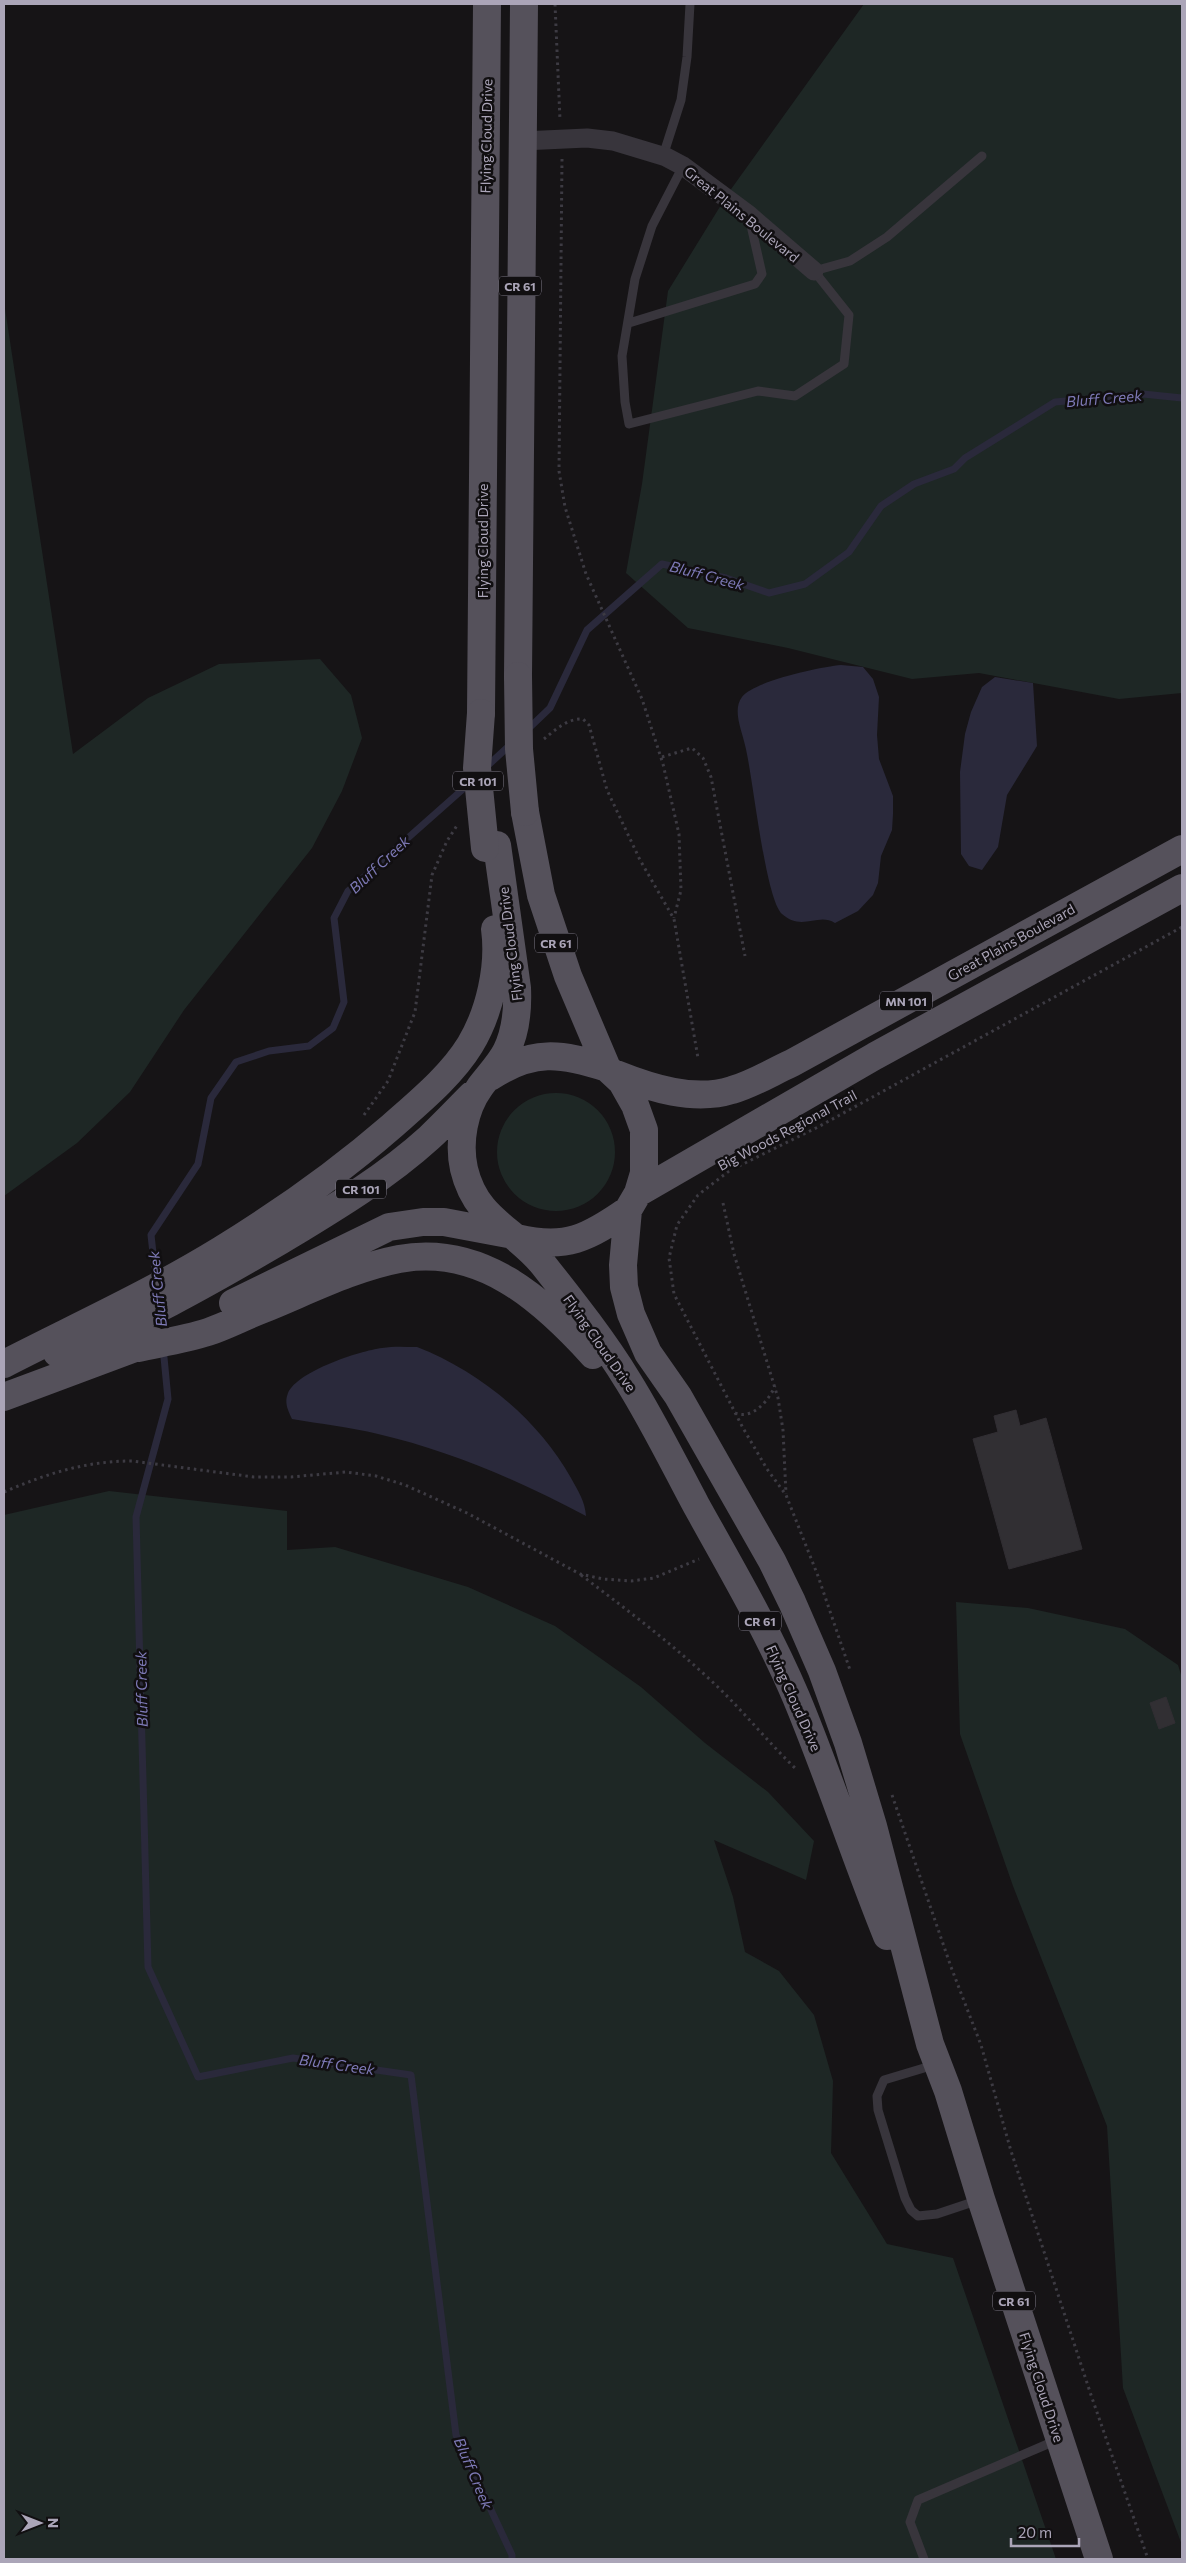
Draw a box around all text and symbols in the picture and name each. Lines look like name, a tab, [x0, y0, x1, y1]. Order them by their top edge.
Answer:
street label: Flying Cloud Drive	[477, 79, 495, 193]
street label: Great Plains Boulevard	[681, 162, 803, 266]
road number: CR 61	[499, 276, 541, 296]
water label: Bluff Creek	[1065, 386, 1144, 410]
street label: Flying Cloud Drive	[474, 484, 491, 598]
water label: Bluff Creek	[668, 556, 747, 594]
road number: CR 101	[453, 771, 503, 790]
water label: Bluff Creek	[345, 831, 414, 897]
street label: Flying Cloud Drive	[495, 886, 525, 1002]
street label: Great Plains Boulevard	[944, 900, 1078, 984]
road number: CR 61	[535, 934, 577, 952]
road number: MN 101	[880, 991, 932, 1010]
street label: Big Woods Regional Trail	[714, 1086, 860, 1174]
road number: CR 101	[336, 1180, 386, 1198]
water label: Bluff Creek	[144, 1249, 170, 1328]
street label: Flying Cloud Drive	[560, 1291, 640, 1395]
road number: CR 61	[739, 1612, 781, 1630]
street label: Flying Cloud Drive	[763, 1642, 825, 1754]
water label: Bluff Creek	[131, 1650, 151, 1727]
water label: Bluff Creek	[298, 2050, 377, 2078]
road number: CR 61	[993, 2292, 1035, 2310]
street label: Flying Cloud Drive	[1016, 2330, 1068, 2444]
water label: Bluff Creek	[451, 2434, 498, 2512]
north arrow	[15, 2498, 65, 2548]
scale bar	[1011, 2516, 1078, 2548]
text: N	[45, 2518, 62, 2528]
text: 20 m	[1018, 2523, 1052, 2541]

